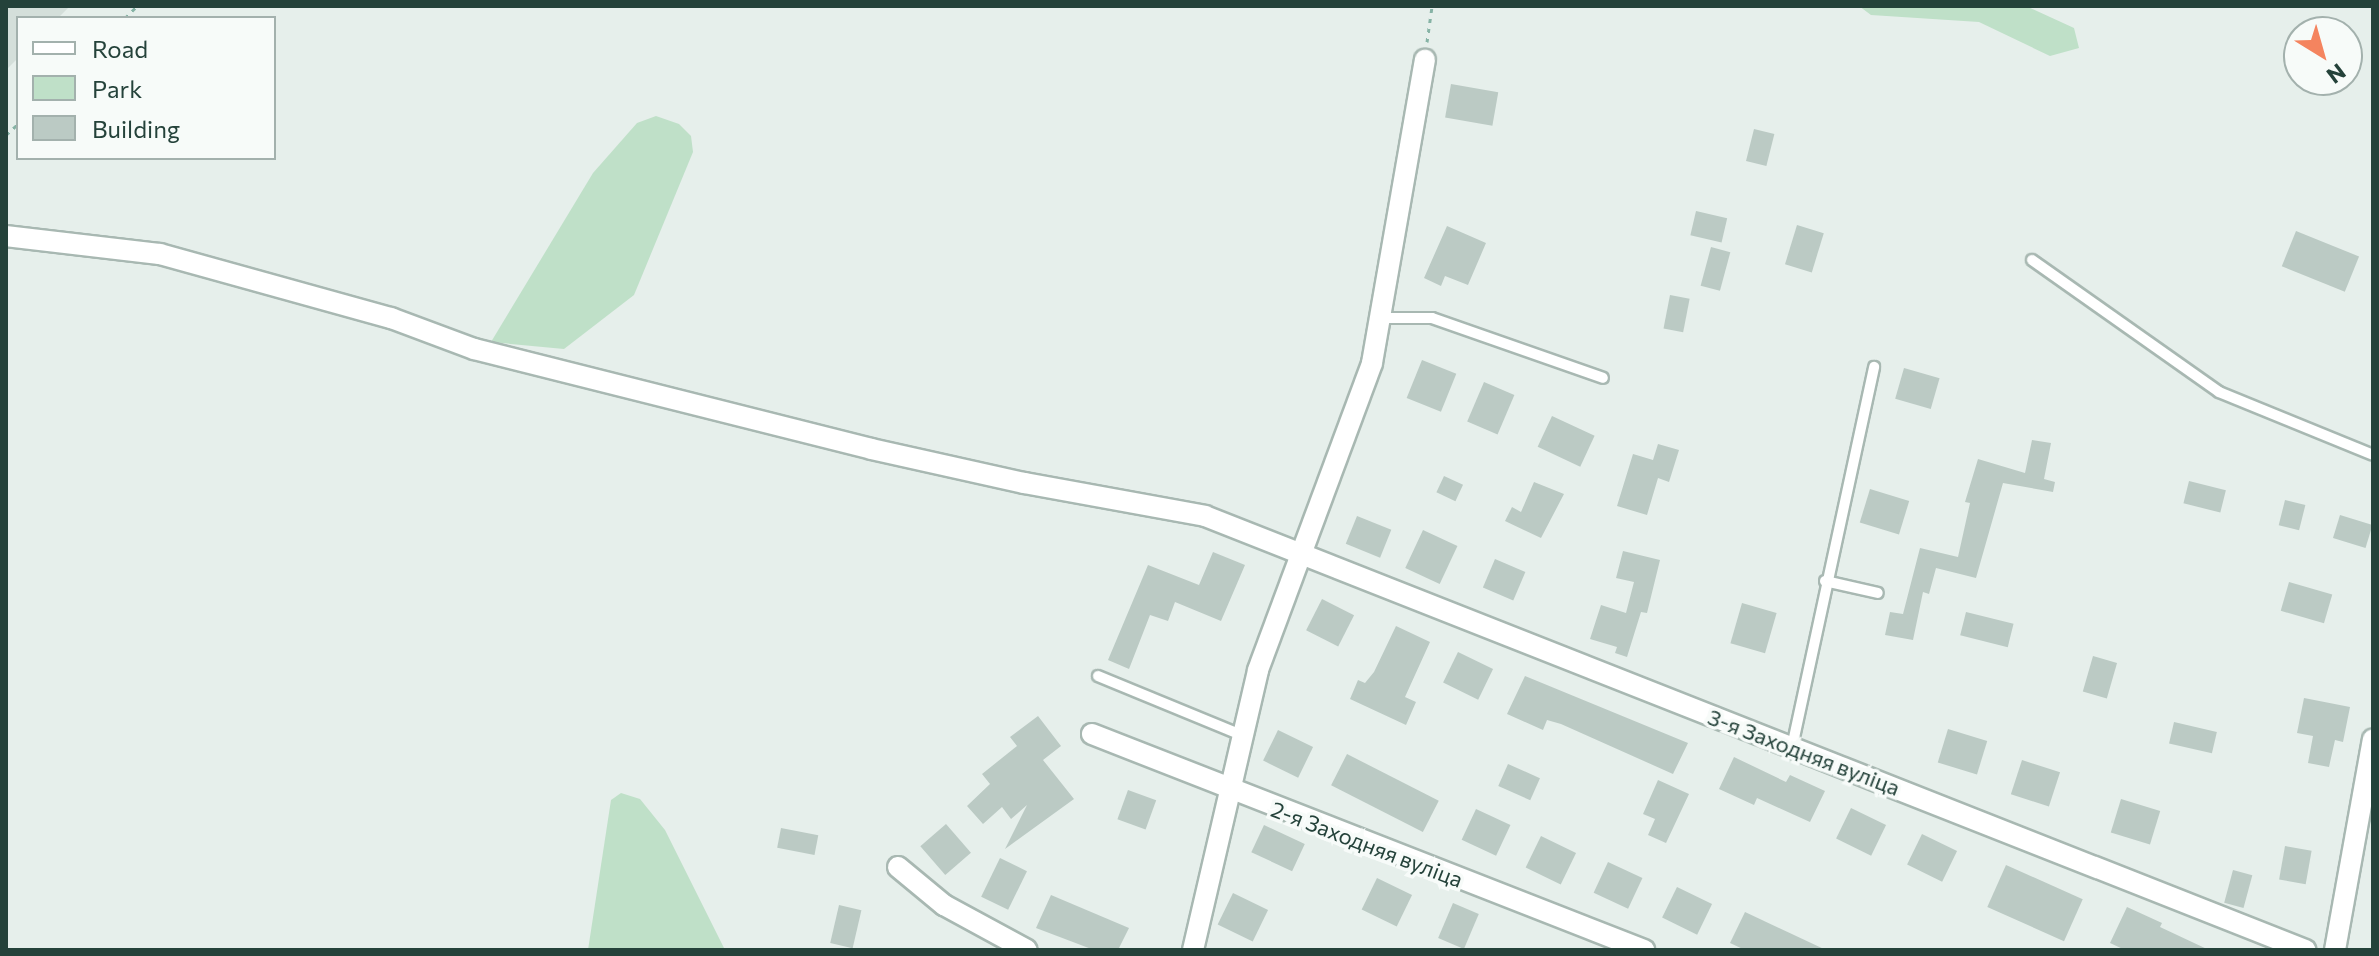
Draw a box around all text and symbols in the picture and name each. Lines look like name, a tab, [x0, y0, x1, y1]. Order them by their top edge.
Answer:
legend	[16, 16, 276, 160]
north arrow	[2283, 16, 2363, 96]
text: Road	[92, 34, 148, 63]
text: N	[2322, 58, 2351, 90]
text: Park	[92, 74, 142, 103]
text: Building	[92, 114, 180, 143]
street label: 3-я Заходняя вуліца	[1704, 703, 1904, 801]
street label: 2-я Заходняя вуліца	[1267, 795, 1467, 893]

